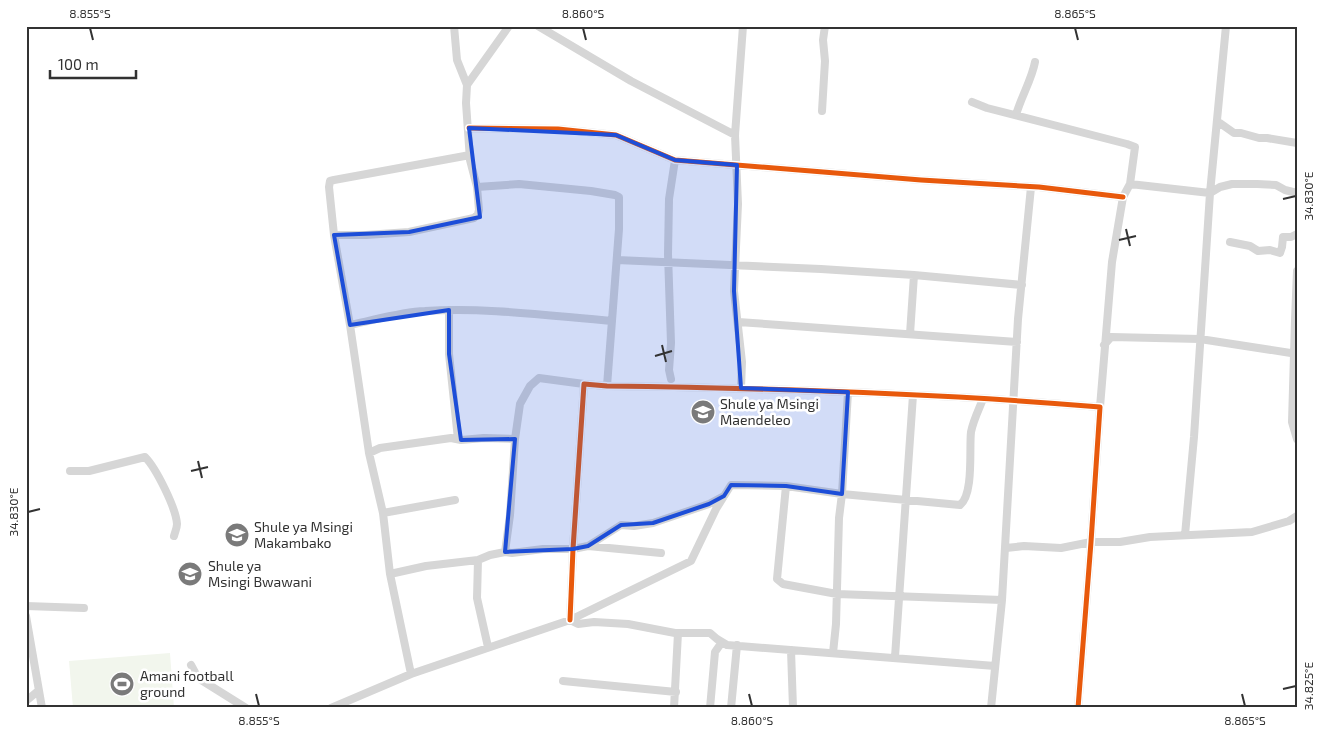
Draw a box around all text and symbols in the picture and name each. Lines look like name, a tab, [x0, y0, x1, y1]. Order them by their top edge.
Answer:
text: 8.855°S	[69, 6, 111, 20]
text: 8.860°S	[562, 6, 605, 20]
text: 8.865°S	[1054, 6, 1096, 20]
scale bar	[50, 48, 136, 80]
text: 100 m	[58, 55, 99, 73]
text: 34.830°E	[1301, 171, 1315, 221]
place label: Shule ya Msingi Maendeleo	[720, 395, 819, 428]
school or university icon: Shule ya Msingi Maendeleo	[690, 399, 716, 425]
text: 34.830°E	[6, 487, 20, 537]
place label: Shule ya Msingi Makambako	[254, 518, 353, 551]
school or university icon: Shule ya Msingi Makambako	[224, 522, 250, 548]
place label: Shule ya Msingi Bwawani	[208, 557, 312, 590]
school or university icon: Shule ya Msingi Bwawani	[177, 561, 203, 587]
text: 34.825°E	[1301, 662, 1315, 710]
place label: Amani football ground	[140, 667, 234, 700]
sports icon: Amani football ground	[109, 671, 135, 697]
text: 8.855°S	[238, 713, 280, 727]
text: 8.860°S	[731, 713, 774, 727]
text: 8.865°S	[1224, 713, 1266, 727]

